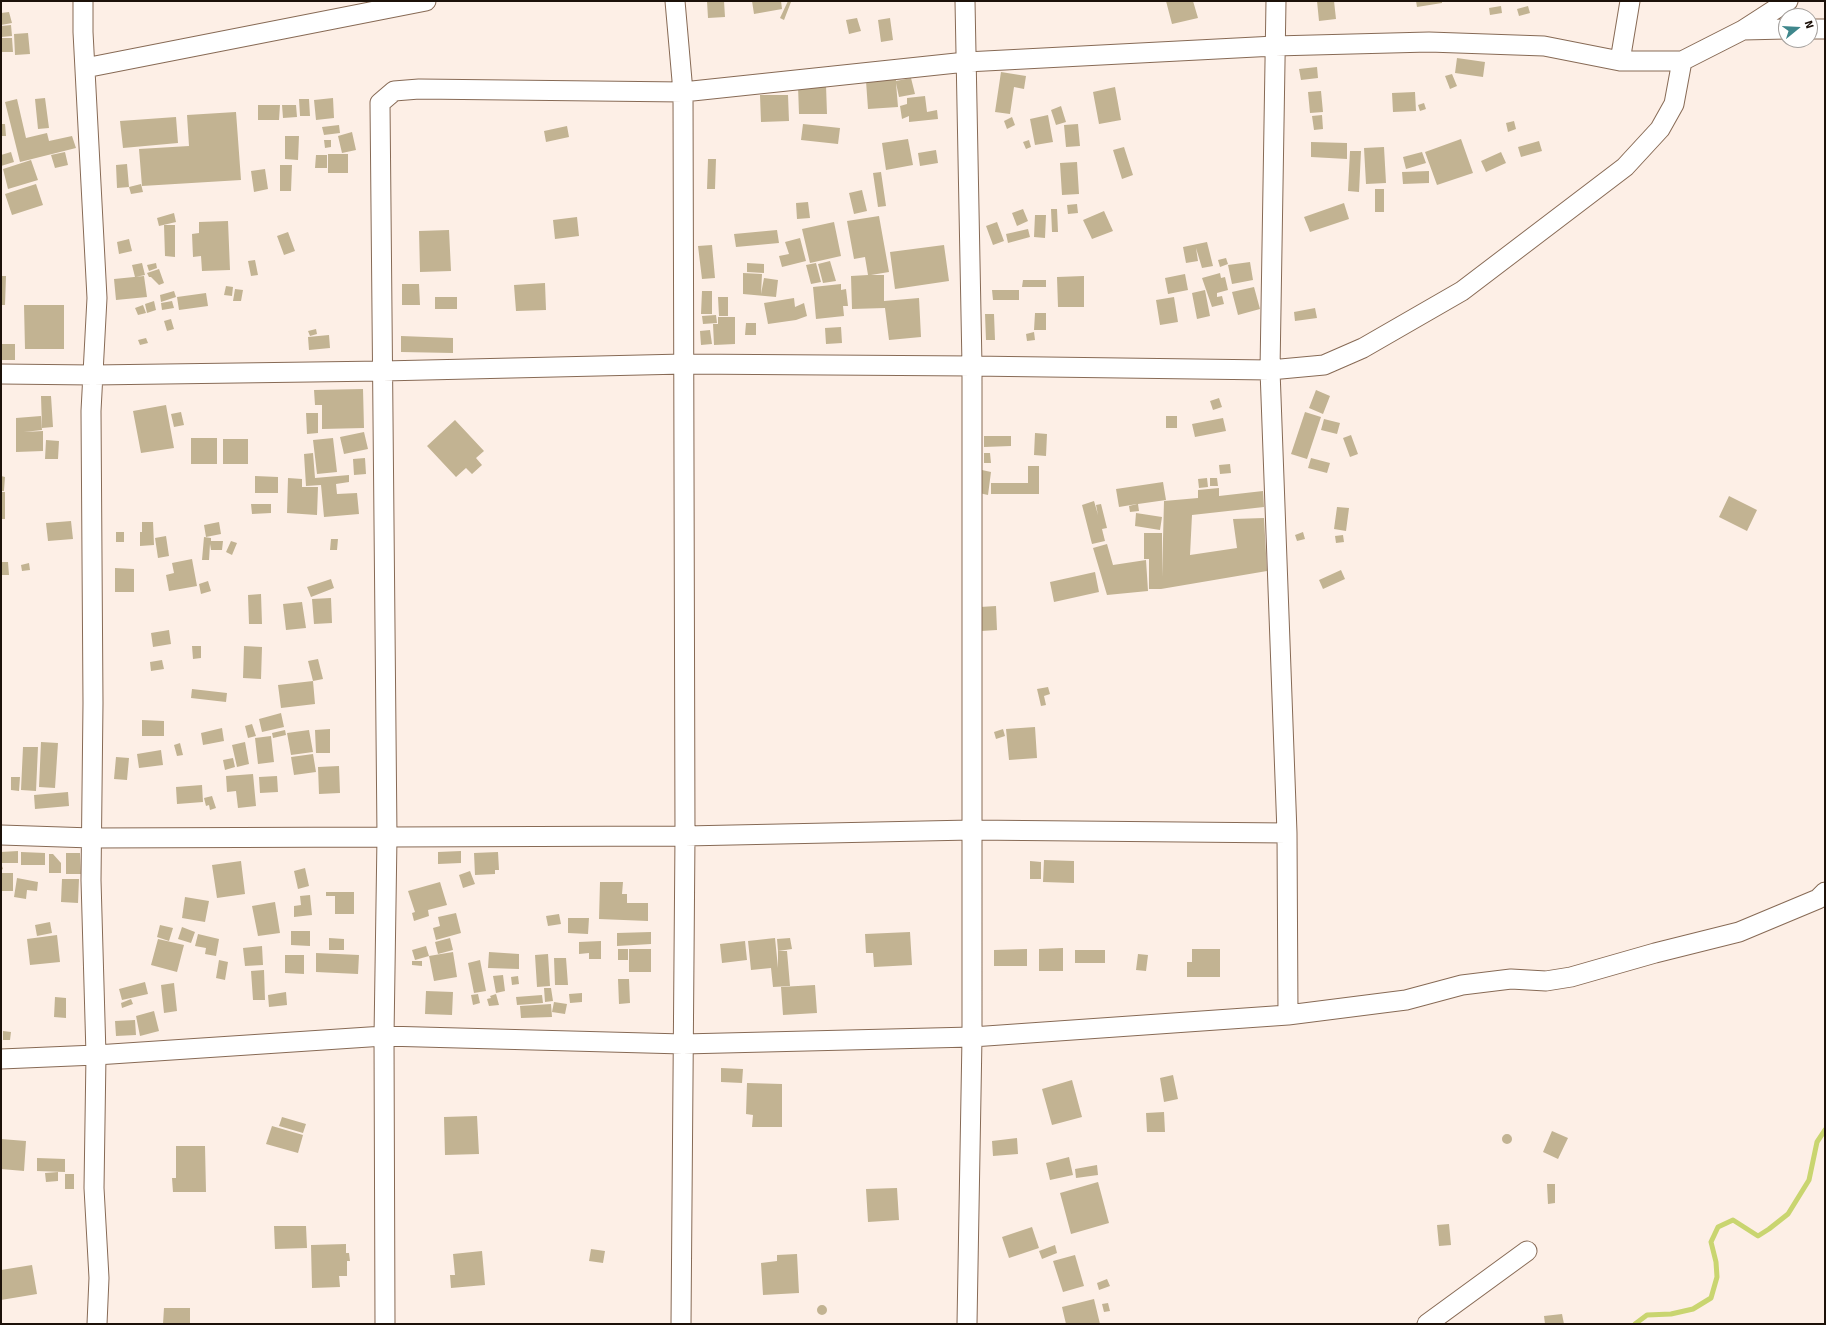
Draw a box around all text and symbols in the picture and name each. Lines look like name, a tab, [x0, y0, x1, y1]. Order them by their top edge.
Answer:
north arrow	[1778, 8, 1818, 48]
text: N	[1802, 19, 1816, 30]

